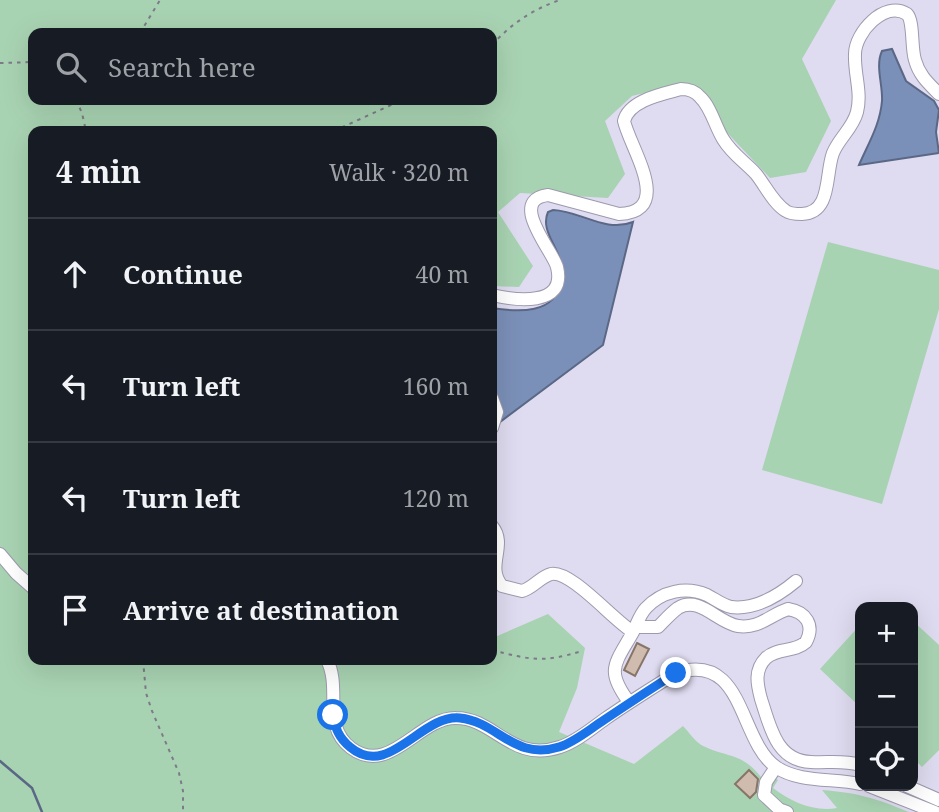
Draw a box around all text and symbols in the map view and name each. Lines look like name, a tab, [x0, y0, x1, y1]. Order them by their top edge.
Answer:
search box	[28, 28, 497, 105]
icon: search	[52, 48, 90, 86]
text: Search here	[108, 49, 256, 85]
text: 4 min	[56, 151, 141, 192]
text: Walk · 320 m	[329, 156, 469, 188]
icon: ahead	[56, 255, 94, 293]
text: Continue	[123, 256, 243, 292]
text: 40 m	[416, 258, 469, 290]
icon: left	[56, 367, 94, 405]
text: Turn left	[123, 368, 240, 404]
text: 160 m	[403, 370, 469, 402]
icon: left	[56, 479, 94, 517]
text: Turn left	[123, 480, 240, 516]
text: 120 m	[403, 482, 469, 514]
icon: arrive	[56, 591, 94, 629]
text: Arrive at destination	[123, 592, 399, 628]
map controls	[855, 602, 918, 791]
button: +	[855, 602, 918, 665]
route end	[660, 657, 691, 688]
button: −	[855, 665, 918, 728]
route start	[317, 699, 348, 730]
button: locate	[855, 728, 918, 791]

